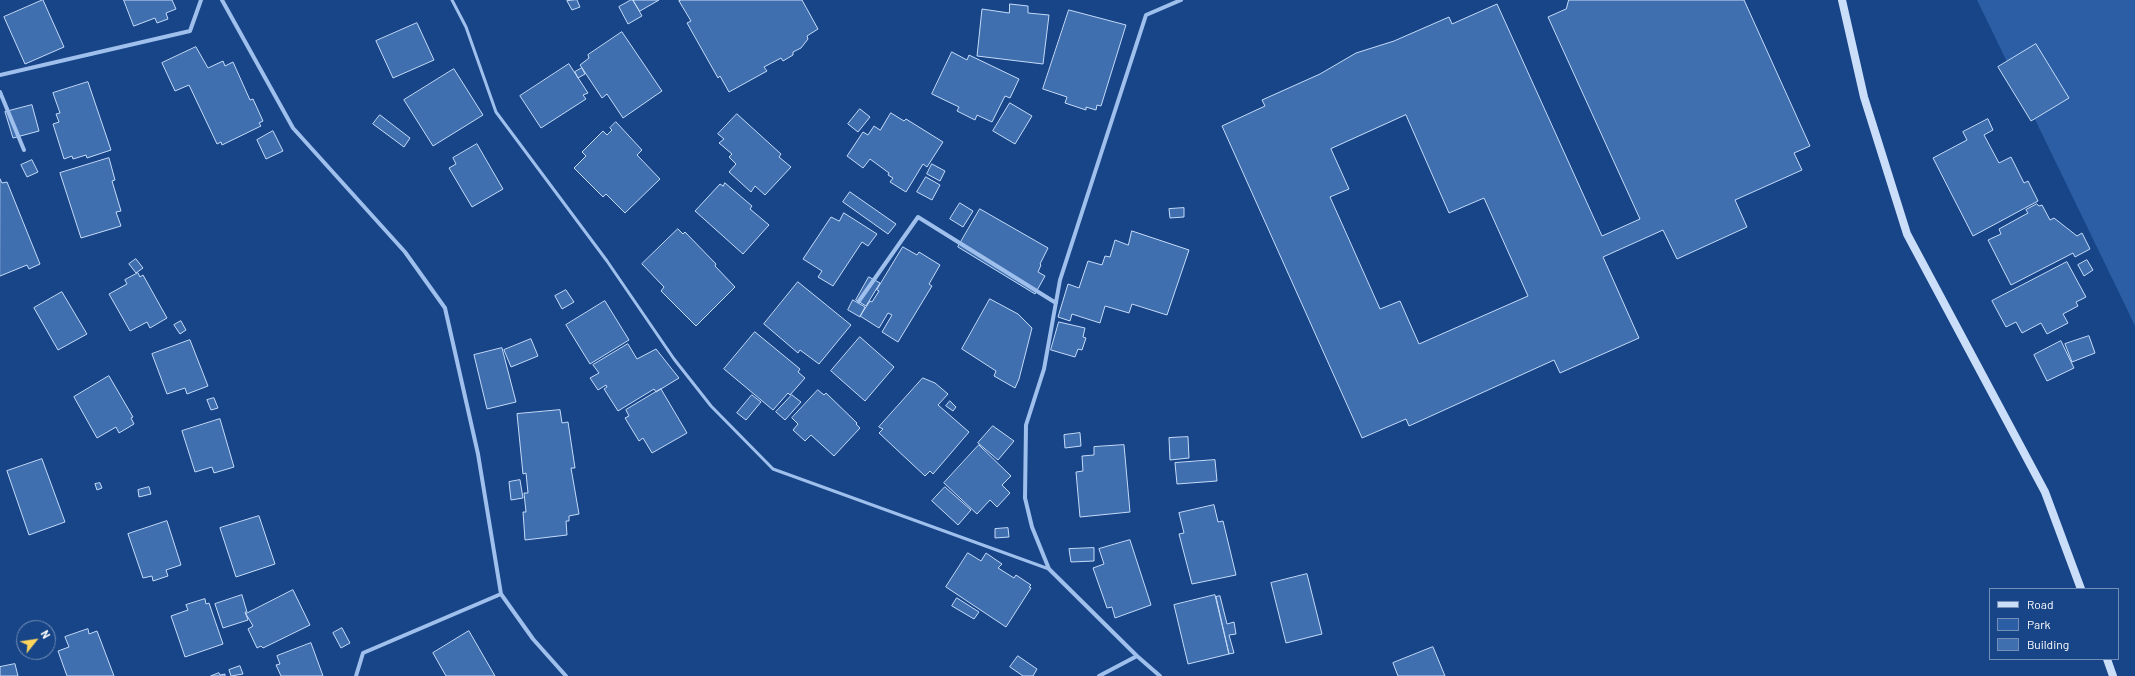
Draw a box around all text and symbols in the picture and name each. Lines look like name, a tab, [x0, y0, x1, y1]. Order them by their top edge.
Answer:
legend	[1989, 588, 2119, 660]
text: Road	[2027, 597, 2054, 611]
text: Park	[2027, 617, 2051, 631]
north arrow	[16, 620, 56, 660]
text: N	[38, 628, 53, 641]
text: Building	[2027, 637, 2069, 651]

